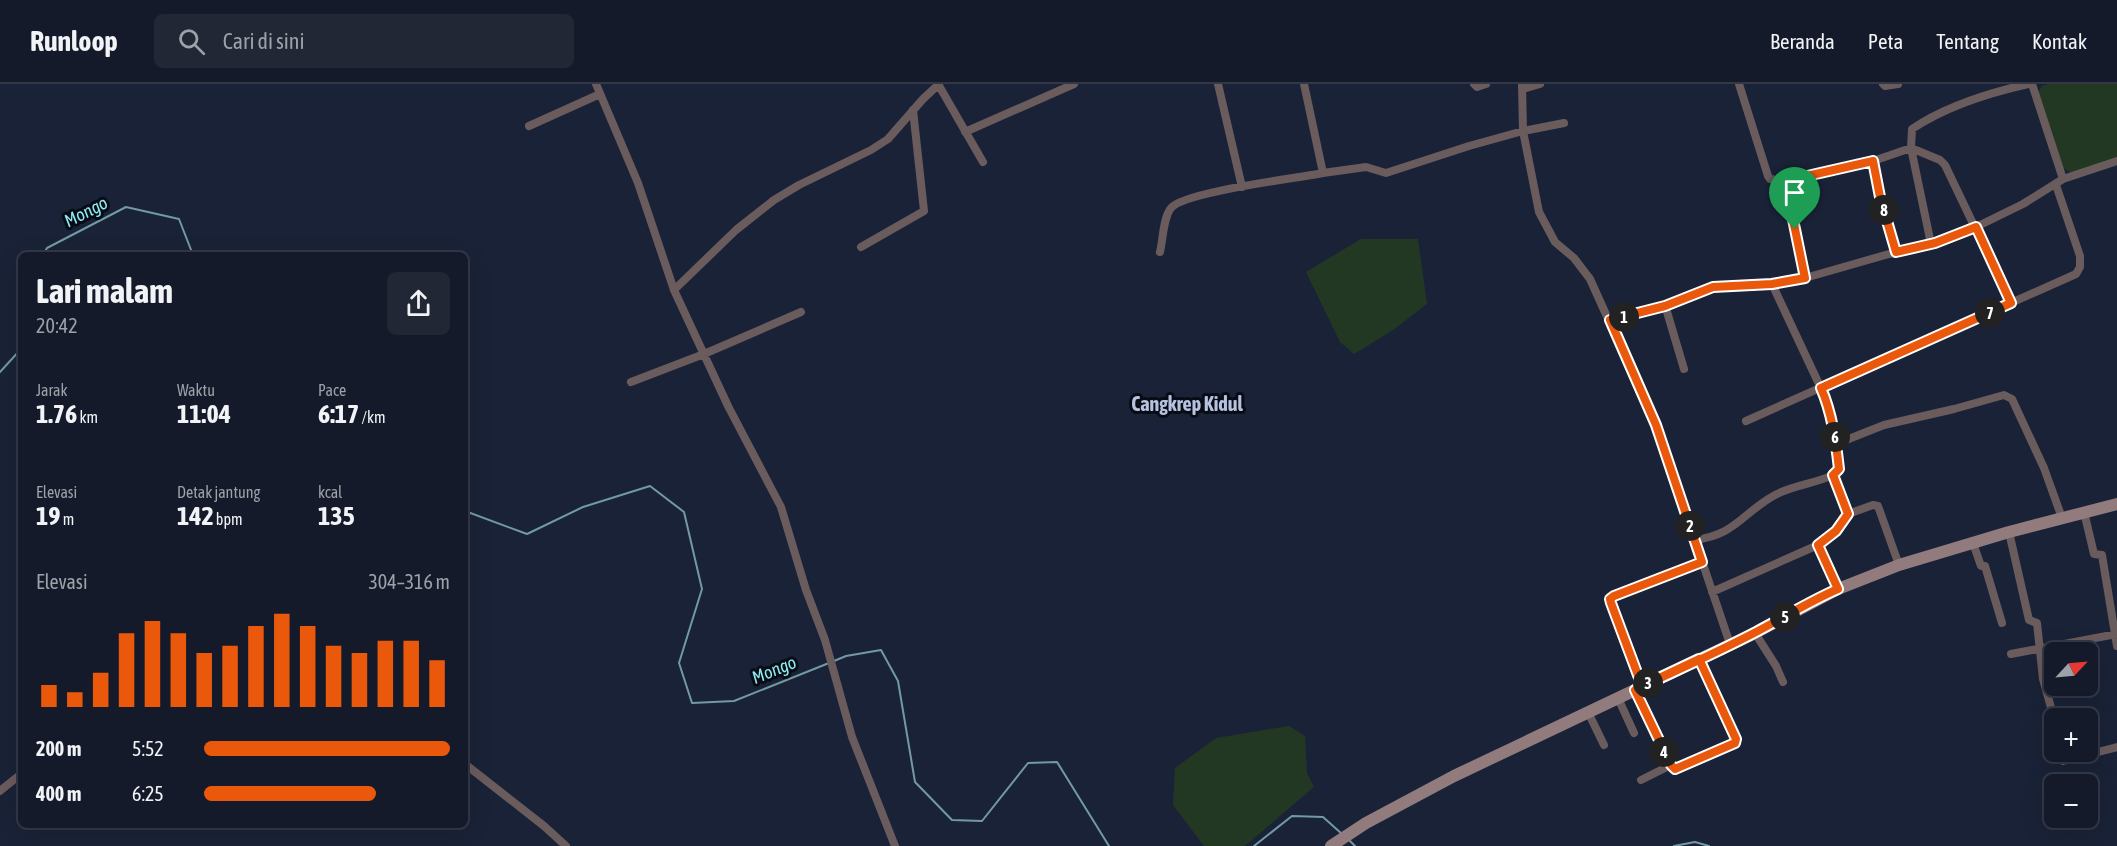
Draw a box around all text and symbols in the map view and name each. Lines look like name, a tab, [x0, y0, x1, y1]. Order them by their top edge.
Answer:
search box	[154, 14, 574, 68]
text: Runloop	[30, 25, 118, 57]
icon: search	[175, 25, 208, 58]
text: Cari di sini	[223, 28, 305, 54]
text: Beranda	[1770, 29, 1835, 53]
text: Peta	[1868, 29, 1903, 53]
text: Tentang	[1936, 29, 1999, 53]
text: Kontak	[2032, 29, 2087, 53]
pin	[1769, 167, 1820, 229]
icon: arrive	[1778, 176, 1811, 209]
water label: Mongo	[61, 192, 111, 231]
pin: 8	[1869, 195, 1899, 225]
text: 8	[1880, 201, 1888, 219]
text: Lari malam	[36, 272, 173, 310]
button: share	[387, 272, 450, 335]
pin: 7	[1975, 298, 2005, 328]
pin: 1	[1609, 302, 1639, 332]
text: 7	[1986, 304, 1994, 322]
text: 1	[1620, 308, 1628, 326]
text: 20:42	[36, 314, 78, 337]
text: Jarak	[36, 381, 67, 399]
text: Waktu	[177, 381, 215, 399]
text: Pace	[318, 381, 346, 399]
district label: Cangkrep Kidul	[1131, 392, 1243, 415]
text: 1.76	[36, 399, 77, 429]
text: 11:04	[177, 399, 231, 429]
text: 6:17	[318, 399, 359, 429]
text: km	[77, 408, 98, 426]
text: /km	[359, 408, 385, 426]
pin: 6	[1820, 422, 1850, 452]
text: 6	[1831, 428, 1839, 446]
text: Elevasi	[36, 483, 77, 501]
text: Detak jantung	[177, 483, 260, 501]
text: kcal	[318, 483, 342, 501]
text: 19	[36, 501, 60, 531]
text: 142	[177, 501, 214, 531]
text: 135	[318, 501, 355, 531]
text: m	[60, 510, 74, 528]
text: bpm	[214, 510, 243, 528]
pin: 2	[1675, 511, 1705, 541]
text: 2	[1686, 517, 1694, 535]
text: Elevasi	[36, 570, 88, 593]
text: 304–316 m	[368, 570, 450, 593]
pin: 5	[1770, 602, 1800, 632]
text: 5	[1781, 608, 1789, 626]
north arrow	[2044, 642, 2098, 696]
map controls	[2044, 642, 2098, 828]
water label: Mongo	[749, 651, 799, 688]
pin: 3	[1633, 668, 1663, 698]
text: 3	[1644, 674, 1652, 692]
button: +	[2044, 708, 2098, 762]
text: 200 m	[36, 737, 81, 760]
text: 5:52	[132, 737, 164, 760]
pin: 4	[1649, 737, 1679, 767]
text: 4	[1660, 743, 1668, 761]
button: −	[2044, 774, 2098, 828]
text: 400 m	[36, 782, 81, 805]
text: 6:25	[132, 782, 164, 805]

